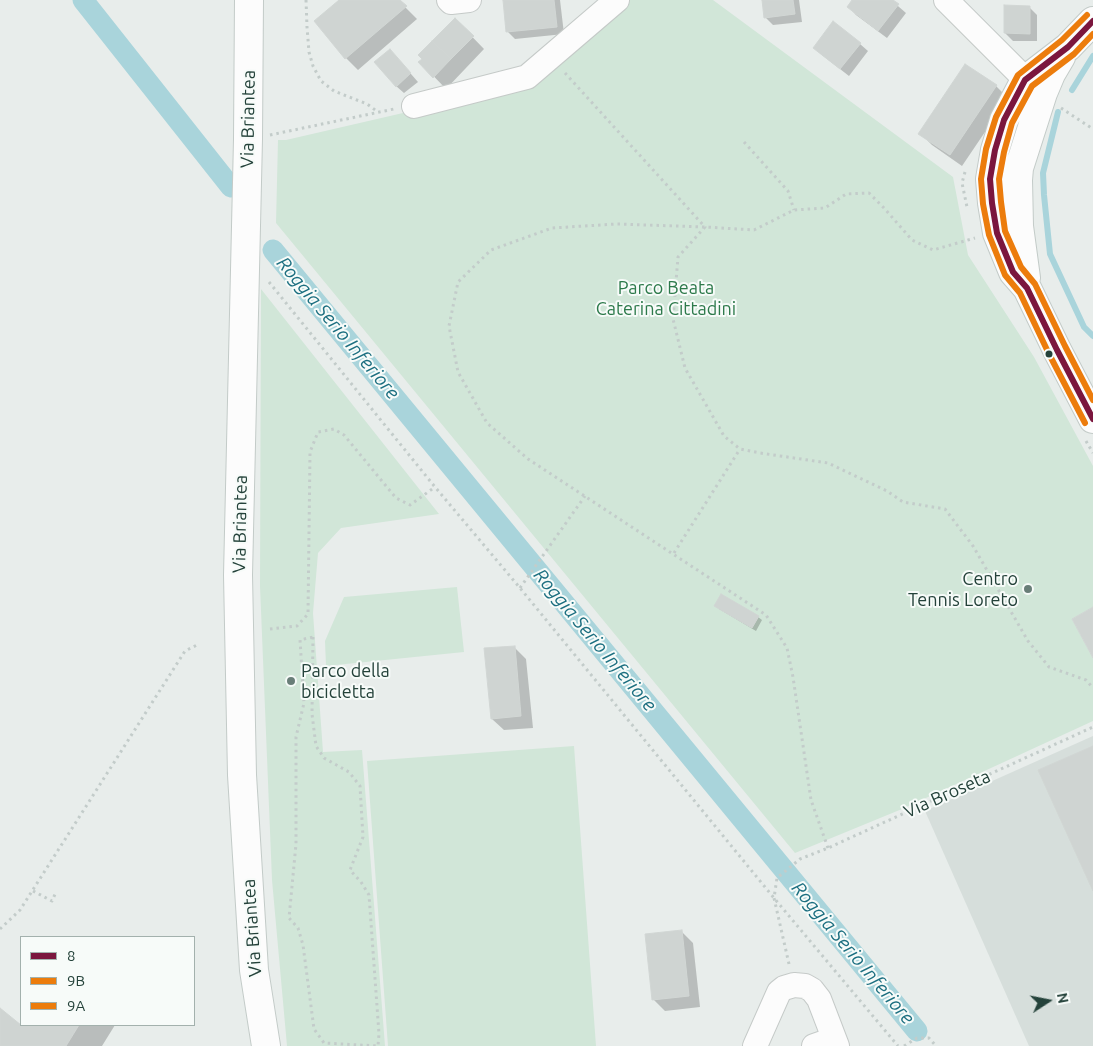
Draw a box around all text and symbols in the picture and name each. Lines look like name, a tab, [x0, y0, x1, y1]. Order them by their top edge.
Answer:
street label: Via Briantea	[236, 70, 260, 168]
water label: Roggia Serio Inferiore	[272, 252, 404, 404]
park label: Parco Beata Caterina Cittadini	[596, 277, 736, 320]
unlabelled marker	[1044, 349, 1054, 359]
street label: Via Briantea	[228, 475, 252, 573]
water label: Roggia Serio Inferiore	[529, 564, 661, 716]
place label: Centro Tennis Loreto	[908, 568, 1018, 610]
marker: Centro Tennis Loreto	[1022, 583, 1034, 595]
place label: Parco della bicicletta	[301, 660, 390, 702]
marker: Parco della bicicletta	[285, 675, 297, 687]
street label: Via Broseta	[900, 765, 994, 823]
water label: Roggia Serio Inferiore	[787, 877, 919, 1029]
street label: Via Briantea	[238, 878, 266, 978]
legend	[20, 936, 195, 1026]
text: 8	[67, 947, 75, 964]
text: 9B	[67, 972, 85, 989]
north arrow	[1023, 976, 1073, 1026]
text: N	[1054, 991, 1072, 1005]
text: 9A	[67, 997, 85, 1014]

